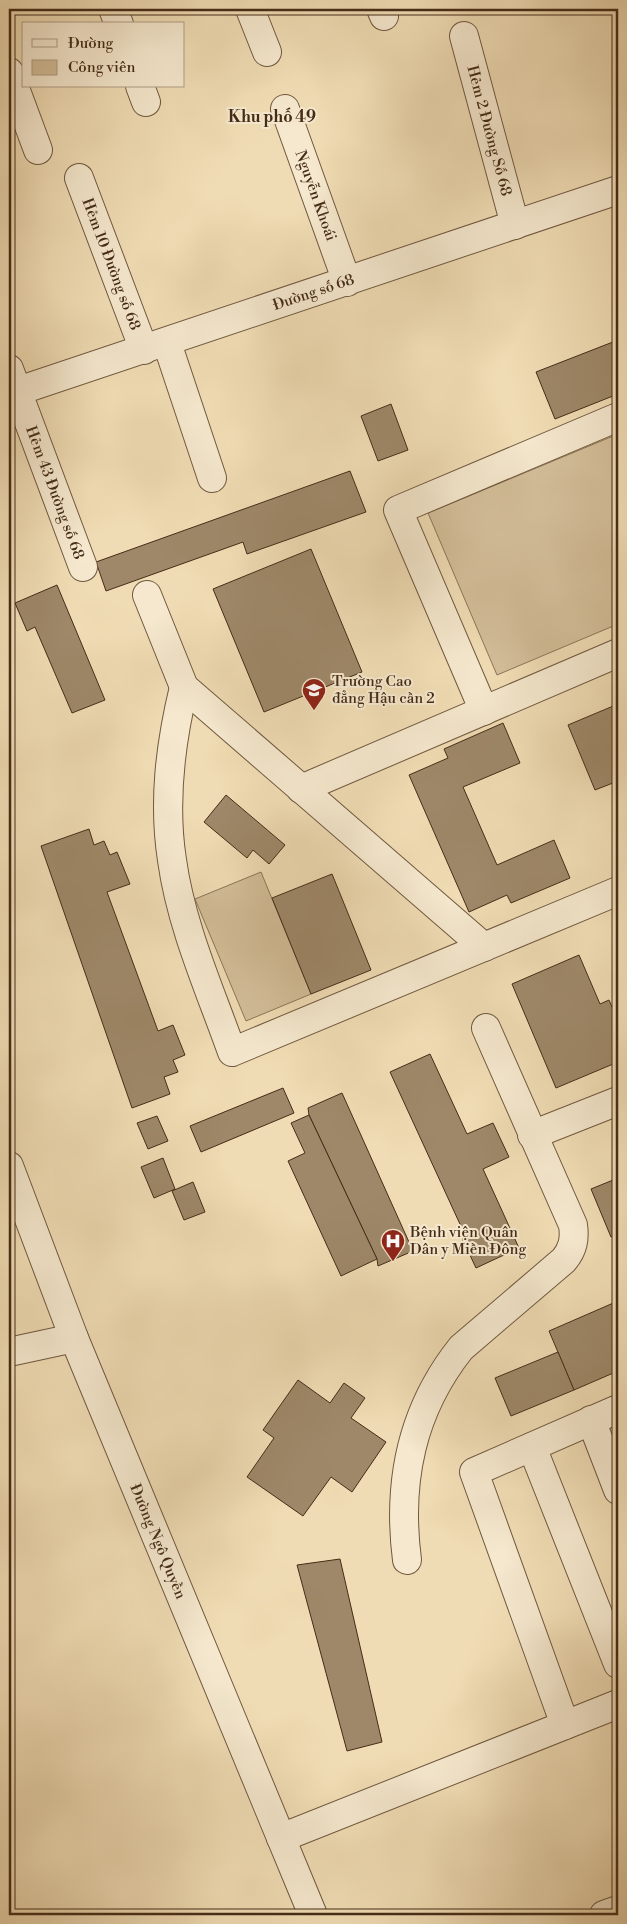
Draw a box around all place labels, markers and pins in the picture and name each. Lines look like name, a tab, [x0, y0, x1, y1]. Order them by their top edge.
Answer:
place label: Trường Cao đẳng Hậu cần 2	[332, 672, 435, 708]
school or university icon: Trường Cao đẳng Hậu cần 2	[301, 677, 327, 711]
place label: Bệnh viện Quân Dân y Miền Đông	[409, 1223, 526, 1259]
hospital icon: Bệnh viện Quân Dân y Miền Đông	[380, 1228, 406, 1262]

